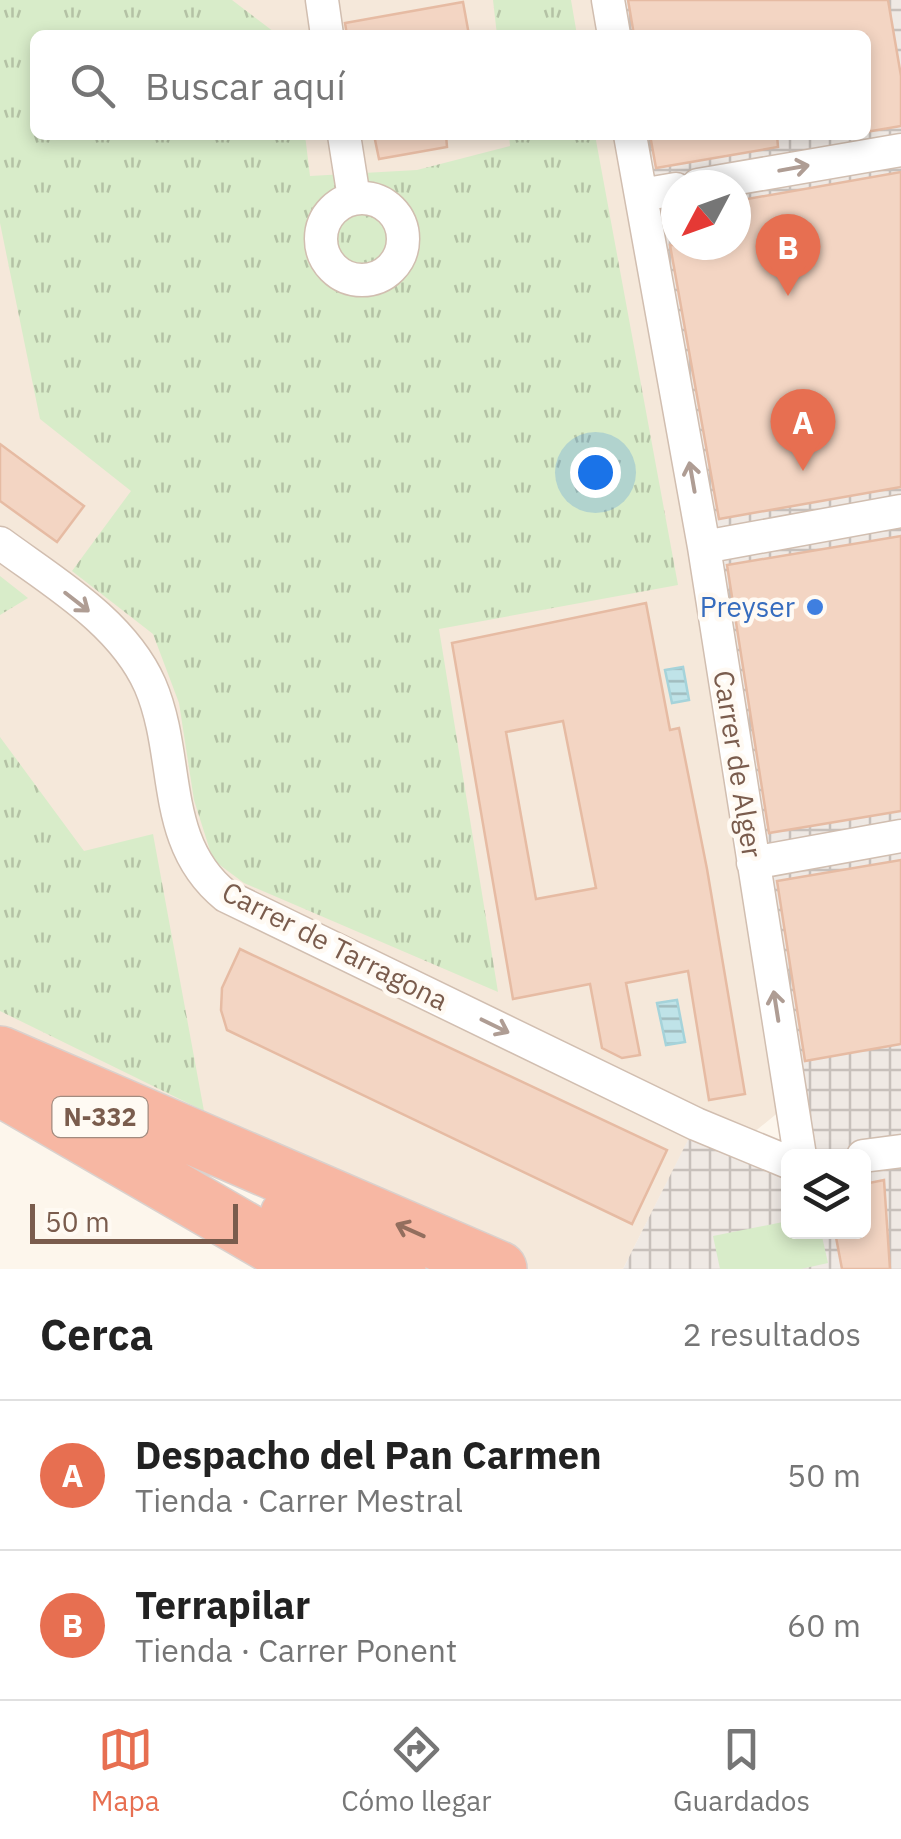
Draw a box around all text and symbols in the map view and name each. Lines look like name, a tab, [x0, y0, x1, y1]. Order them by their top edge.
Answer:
search box	[30, 30, 871, 140]
icon: search	[65, 58, 120, 113]
text: Buscar aquí	[145, 61, 346, 110]
one-way arrow	[778, 158, 810, 177]
north arrow	[661, 170, 751, 260]
pin: B	[756, 214, 820, 296]
pin: A	[770, 388, 836, 471]
your location	[570, 447, 621, 498]
one-way arrow	[682, 462, 701, 494]
place label: Preyser	[700, 588, 795, 625]
one-way arrow	[64, 591, 90, 613]
marker: Preyser	[804, 596, 826, 618]
street label: Carrer de Alger	[705, 668, 772, 860]
street label: Carrer de Tarragona	[216, 873, 455, 1019]
one-way arrow	[766, 990, 784, 1022]
one-way arrow	[479, 1017, 509, 1036]
road number: N-332	[52, 1097, 148, 1137]
map controls	[781, 1149, 871, 1239]
button: layers	[781, 1149, 871, 1239]
scale bar	[30, 1199, 238, 1244]
text: 50 m	[45, 1203, 110, 1240]
one-way arrow	[395, 1220, 426, 1238]
text: Cerca	[40, 1307, 153, 1362]
text: 2 resultados	[682, 1313, 861, 1355]
text: Despacho del Pan Carmen	[135, 1430, 602, 1479]
text: A	[62, 1454, 83, 1496]
text: 50 m	[787, 1454, 861, 1496]
text: Tienda · Carrer Mestral	[135, 1479, 463, 1521]
text: Terrapilar	[135, 1580, 310, 1629]
text: B	[62, 1604, 83, 1646]
text: 60 m	[787, 1604, 861, 1646]
text: Tienda · Carrer Ponent	[135, 1629, 457, 1671]
tab: Mapa	[91, 1722, 160, 1819]
tab: Cómo llegar	[341, 1722, 491, 1819]
tab: Guardados	[673, 1722, 810, 1819]

